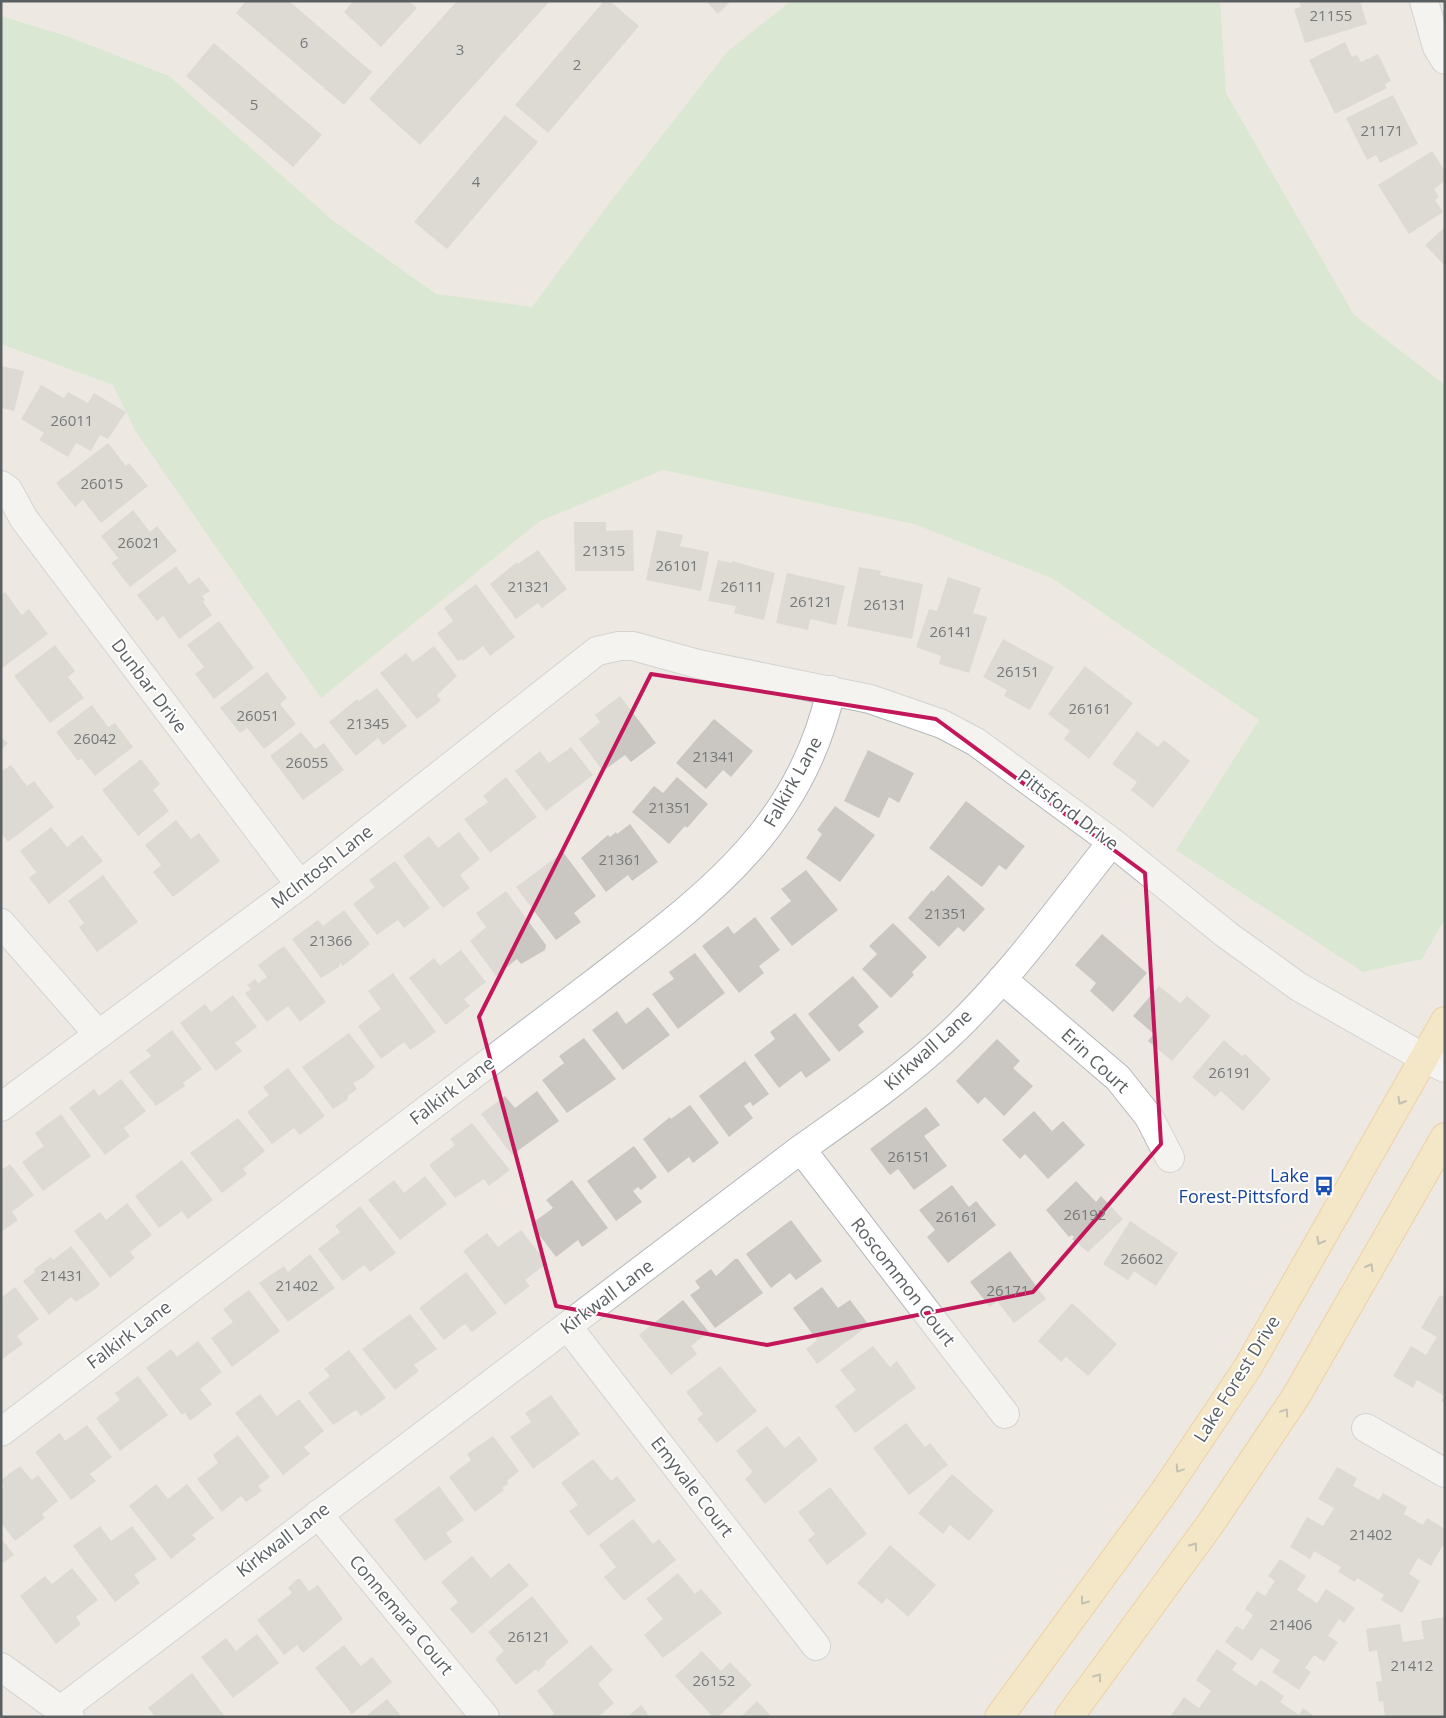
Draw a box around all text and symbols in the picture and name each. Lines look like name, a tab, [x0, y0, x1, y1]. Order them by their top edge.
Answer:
house number: 21155	[1310, 5, 1352, 25]
house number: 6	[300, 32, 308, 52]
house number: 3	[456, 39, 464, 59]
house number: 2	[573, 54, 581, 74]
house number: 5	[250, 94, 258, 114]
house number: 21171	[1361, 120, 1403, 140]
house number: 4	[472, 171, 481, 191]
house number: 26011	[51, 410, 93, 430]
house number: 26015	[81, 473, 123, 493]
house number: 26021	[118, 532, 160, 552]
house number: 21315	[583, 540, 625, 560]
house number: 26101	[656, 555, 698, 575]
house number: 21321	[508, 576, 550, 596]
house number: 26111	[721, 576, 763, 596]
house number: 26121	[790, 591, 832, 611]
house number: 26131	[864, 594, 906, 614]
house number: 26141	[930, 621, 972, 641]
street label: Dunbar Drive	[106, 633, 193, 737]
house number: 26151	[997, 661, 1039, 681]
house number: 26161	[1069, 698, 1111, 718]
house number: 26051	[237, 705, 279, 725]
house number: 21345	[347, 713, 389, 733]
house number: 26042	[74, 728, 116, 748]
street label: Falkirk Lane	[757, 732, 827, 831]
house number: 21341	[693, 746, 735, 766]
house number: 26055	[286, 752, 328, 772]
street label: Pittsford Drive	[1013, 763, 1124, 855]
house number: 21351	[649, 797, 691, 817]
street label: McIntosh Lane	[266, 819, 377, 914]
house number: 21361	[599, 849, 641, 869]
house number: 21351	[925, 903, 967, 923]
house number: 21366	[310, 930, 352, 950]
street label: Kirkwall Lane	[878, 1003, 976, 1095]
street label: Erin Court	[1057, 1023, 1135, 1098]
street label: Falkirk Lane	[404, 1051, 499, 1130]
house number: 26191	[1209, 1062, 1251, 1082]
one-way arrow	[1398, 1095, 1408, 1104]
house number: 26151	[888, 1146, 930, 1166]
place label: Lake Forest-Pittsford	[1179, 1163, 1309, 1208]
bus stop icon: Lake Forest-Pittsford	[1313, 1175, 1335, 1197]
house number: 26192	[1064, 1204, 1106, 1224]
house number: 26161	[936, 1206, 978, 1226]
street label: Roscommon Court	[846, 1212, 962, 1351]
one-way arrow	[1316, 1236, 1326, 1245]
house number: 26602	[1121, 1248, 1163, 1268]
street label: Kirkwall Lane	[555, 1253, 658, 1339]
one-way arrow	[1364, 1263, 1374, 1272]
house number: 21431	[41, 1265, 83, 1285]
house number: 21402	[276, 1275, 318, 1295]
house number: 26171	[987, 1280, 1029, 1300]
street label: Falkirk Lane	[81, 1295, 176, 1374]
street label: Lake Forest Drive	[1188, 1311, 1285, 1446]
one-way arrow	[1279, 1408, 1288, 1418]
street label: Emyvale Court	[646, 1431, 739, 1541]
one-way arrow	[1176, 1464, 1186, 1473]
street label: Kirkwall Lane	[231, 1496, 334, 1582]
house number: 21402	[1350, 1524, 1392, 1544]
one-way arrow	[1188, 1542, 1197, 1552]
street label: Connemara Court	[344, 1549, 459, 1680]
one-way arrow	[1082, 1595, 1090, 1604]
house number: 21406	[1270, 1614, 1312, 1634]
house number: 26121	[508, 1626, 550, 1646]
house number: 21412	[1391, 1655, 1433, 1675]
house number: 26152	[693, 1670, 735, 1690]
one-way arrow	[1092, 1673, 1101, 1683]

